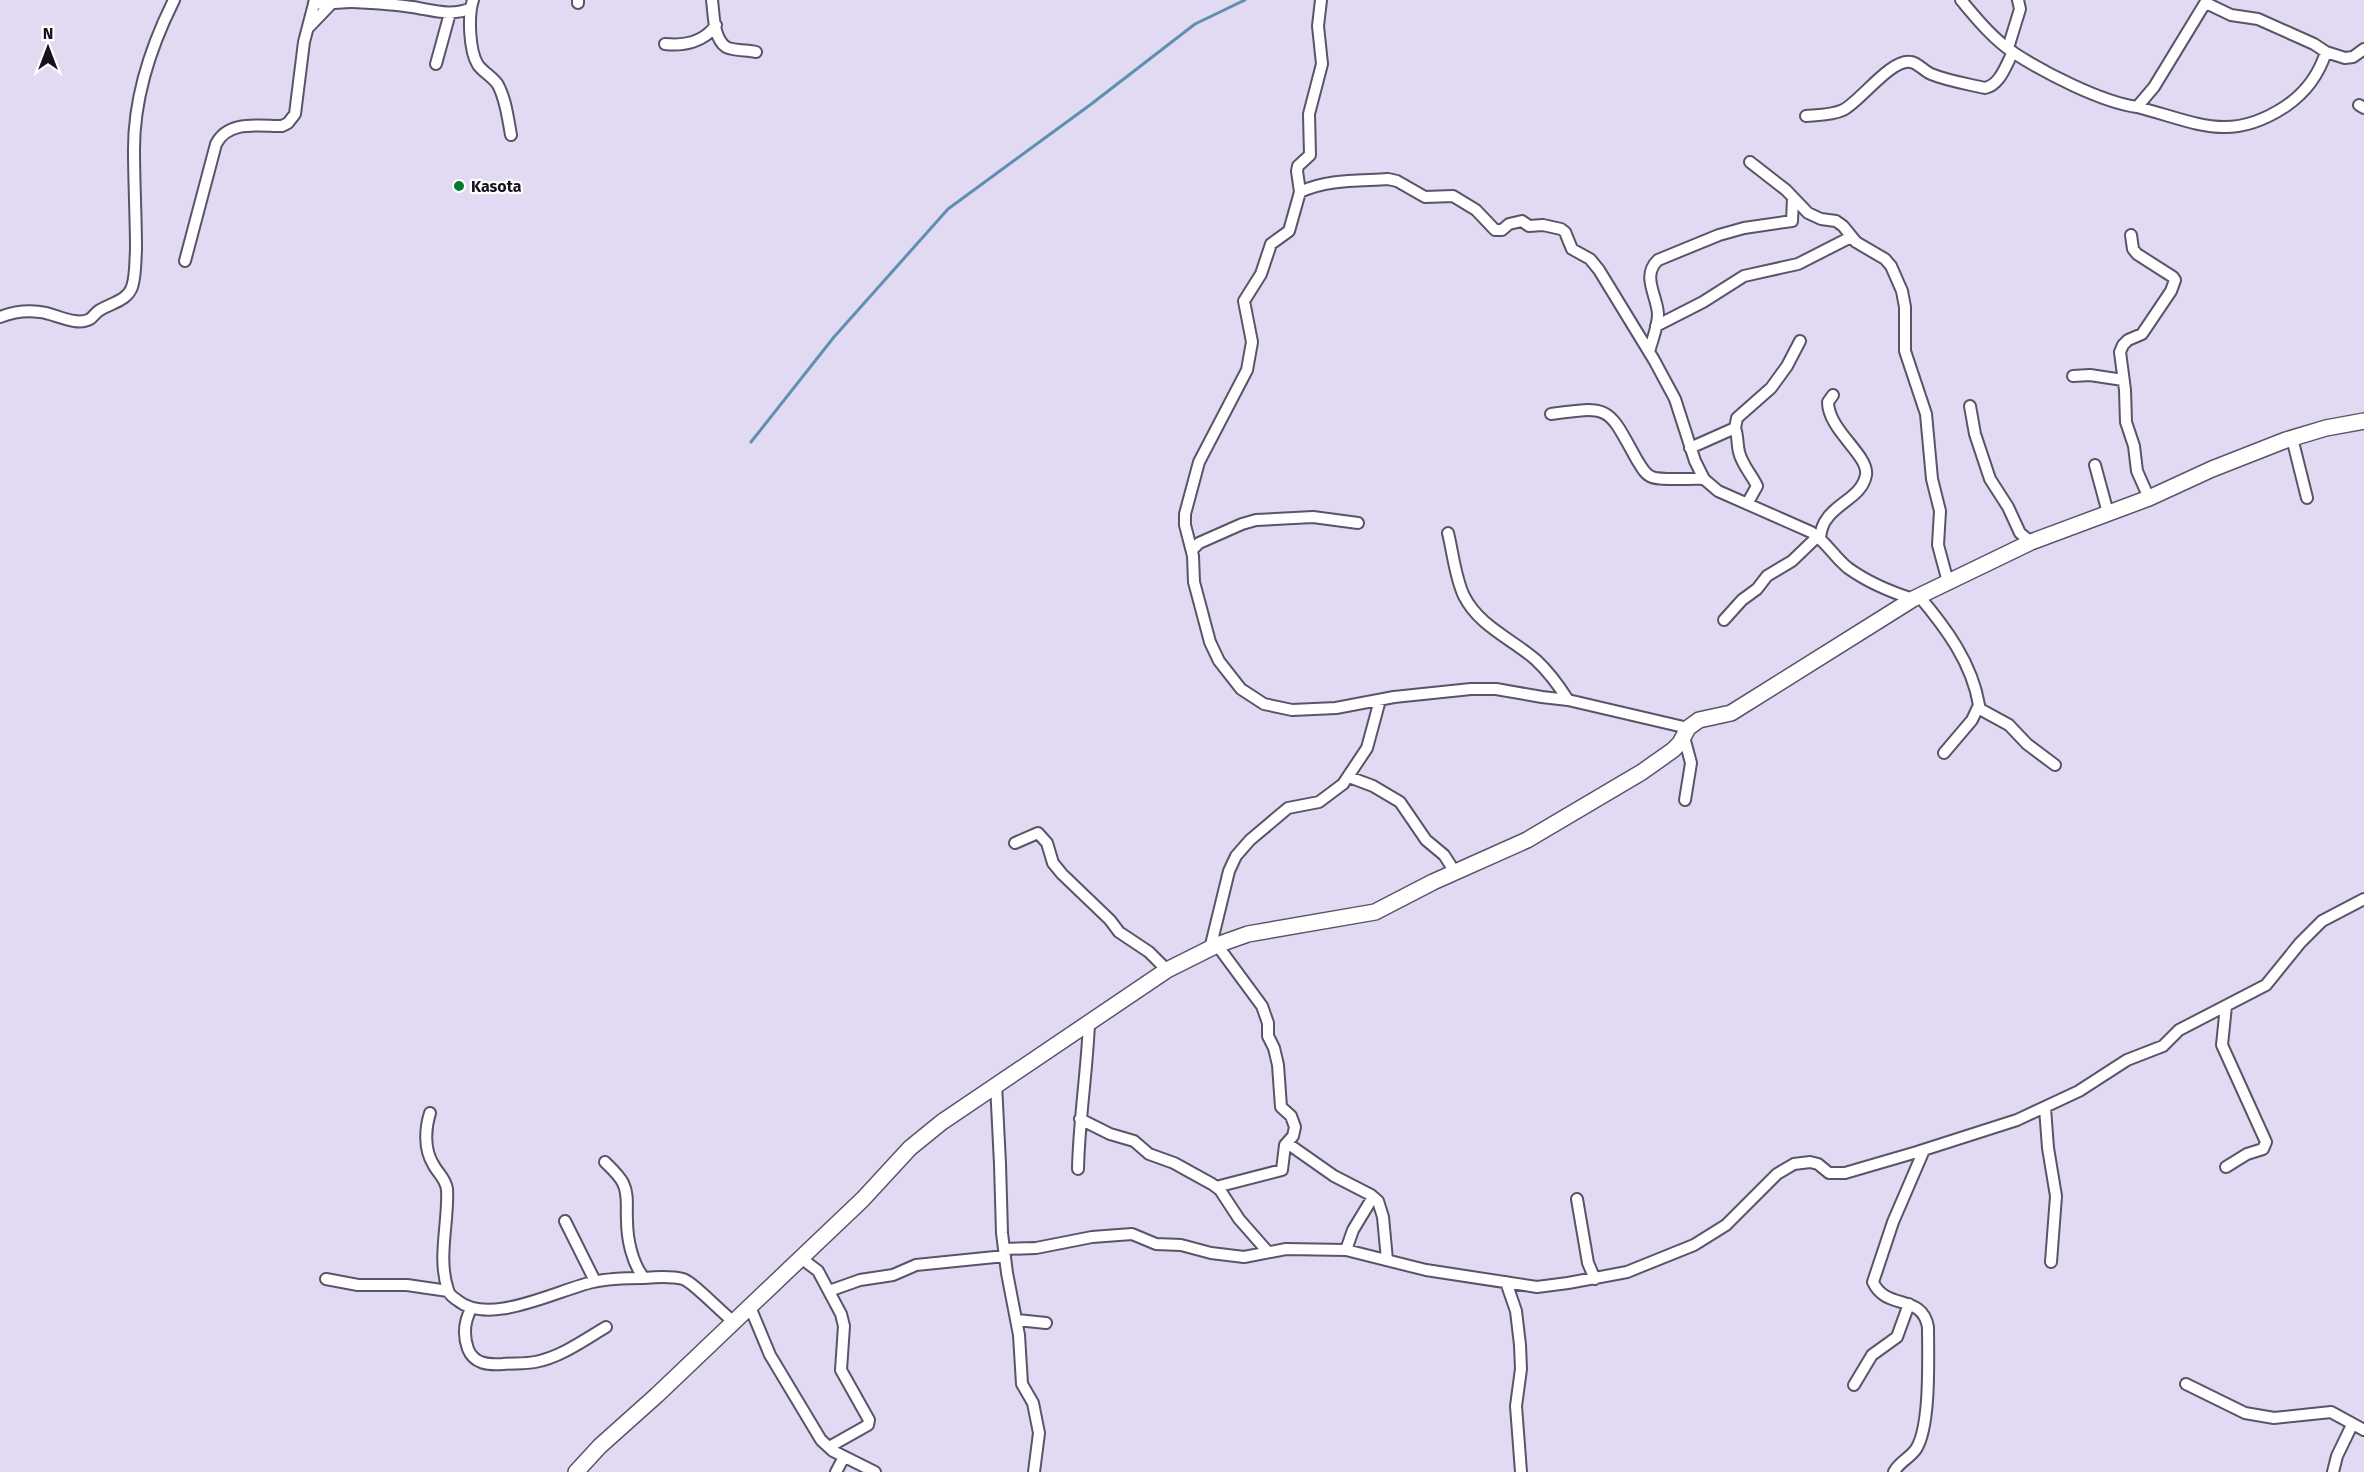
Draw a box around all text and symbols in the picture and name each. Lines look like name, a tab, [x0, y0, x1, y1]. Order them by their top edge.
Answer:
north arrow	[18, 18, 78, 78]
text: N	[43, 24, 53, 43]
place label: Kasota	[471, 177, 522, 196]
marker: Kasota	[452, 179, 466, 193]

